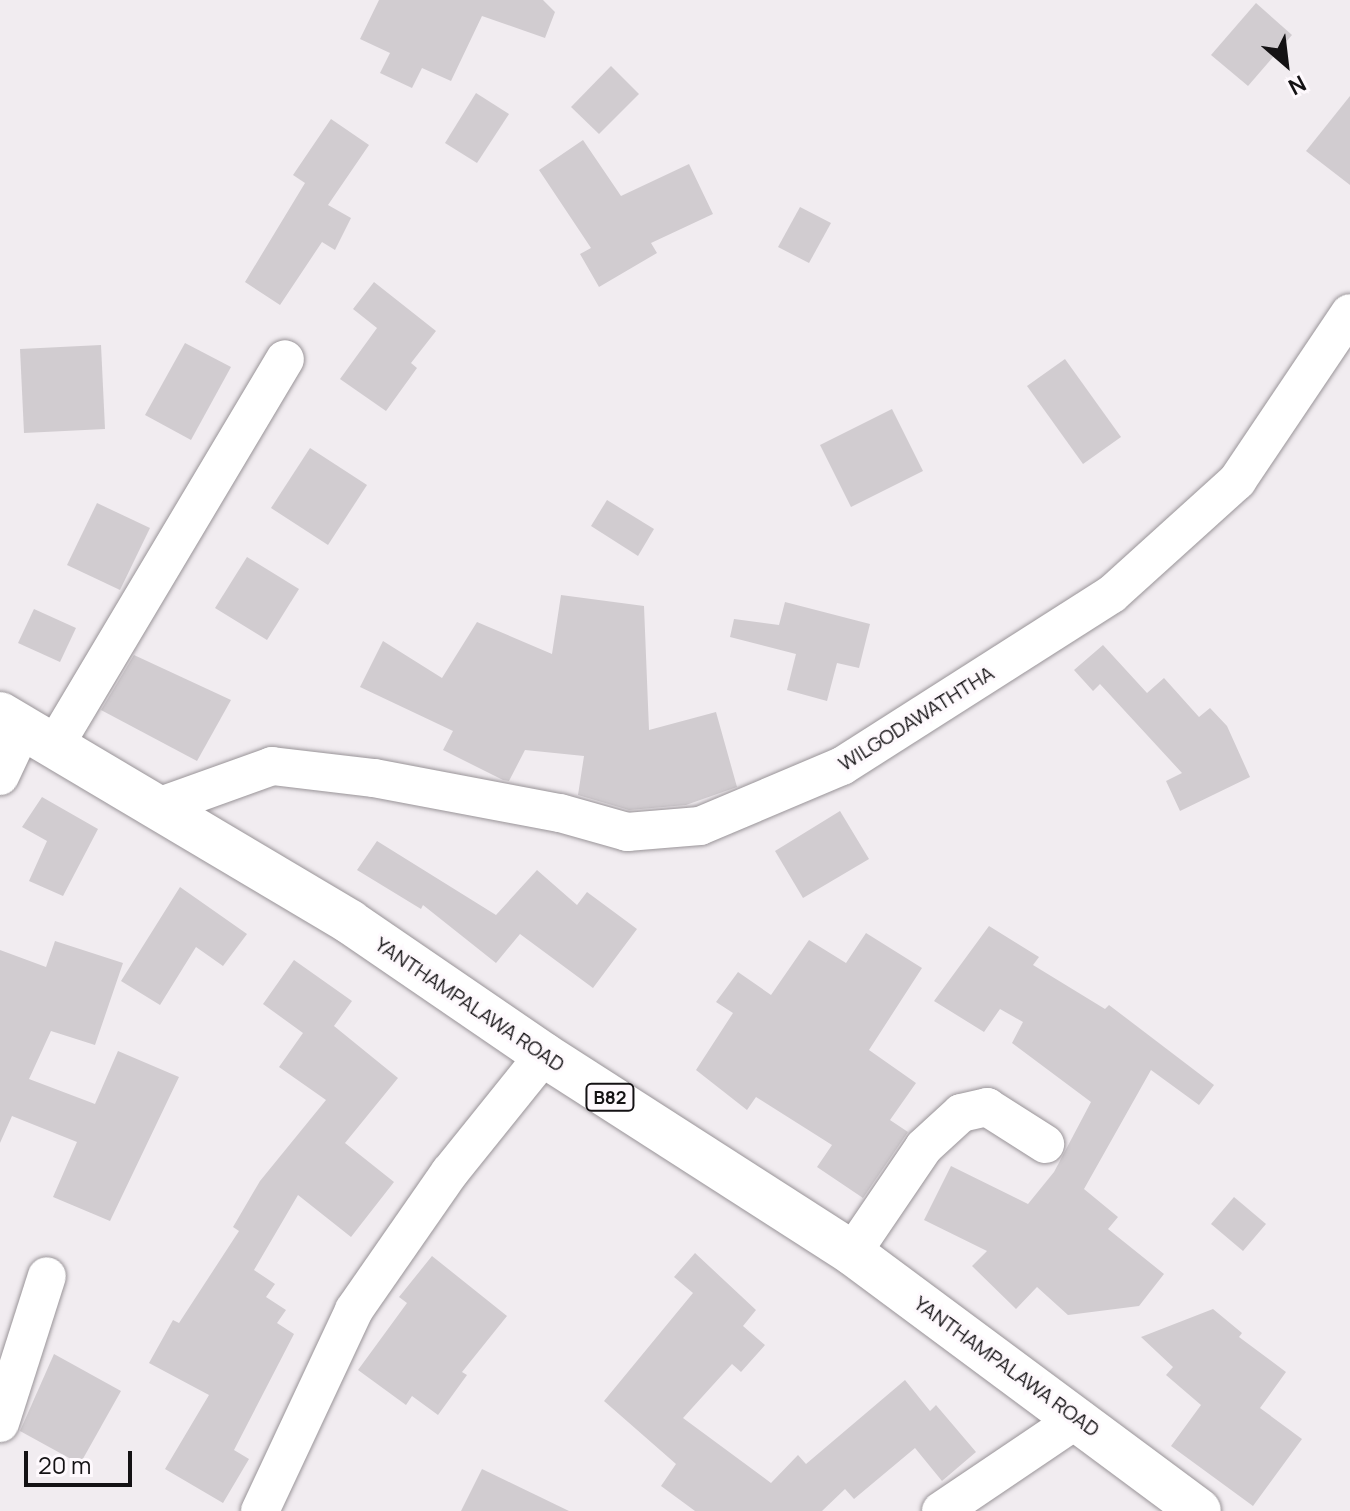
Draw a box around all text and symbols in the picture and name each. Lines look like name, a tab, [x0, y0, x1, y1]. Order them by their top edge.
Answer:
north arrow	[1246, 24, 1326, 104]
text: N	[1283, 68, 1311, 102]
street label: WILGODAWATHTHA	[834, 660, 998, 776]
street label: YANTHAMPALAWA ROAD	[371, 932, 569, 1076]
road number: B82	[584, 1083, 636, 1111]
street label: YANTHAMPALAWA ROAD	[910, 1291, 1104, 1441]
scale bar	[28, 1435, 136, 1485]
text: 20 m	[38, 1448, 91, 1481]

